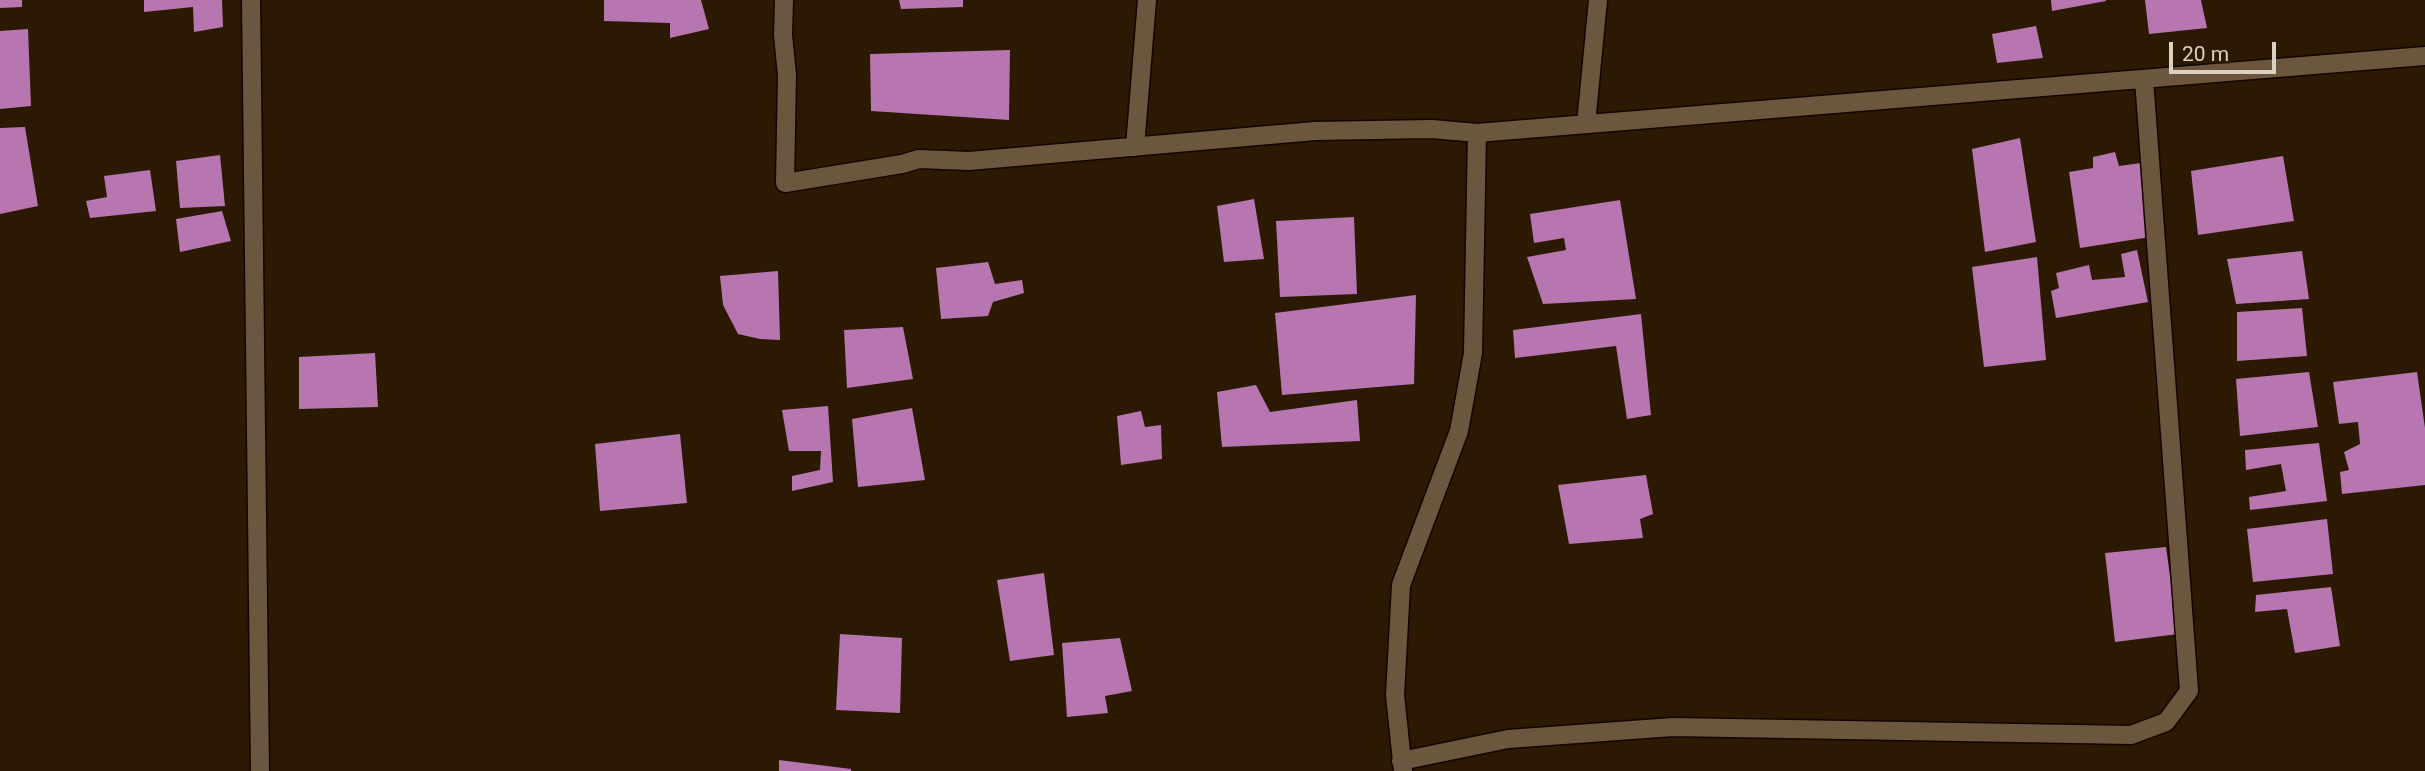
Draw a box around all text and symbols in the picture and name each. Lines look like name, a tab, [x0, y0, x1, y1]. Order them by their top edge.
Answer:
scale bar	[2173, 28, 2280, 72]
text: 20 m	[2182, 42, 2229, 66]

